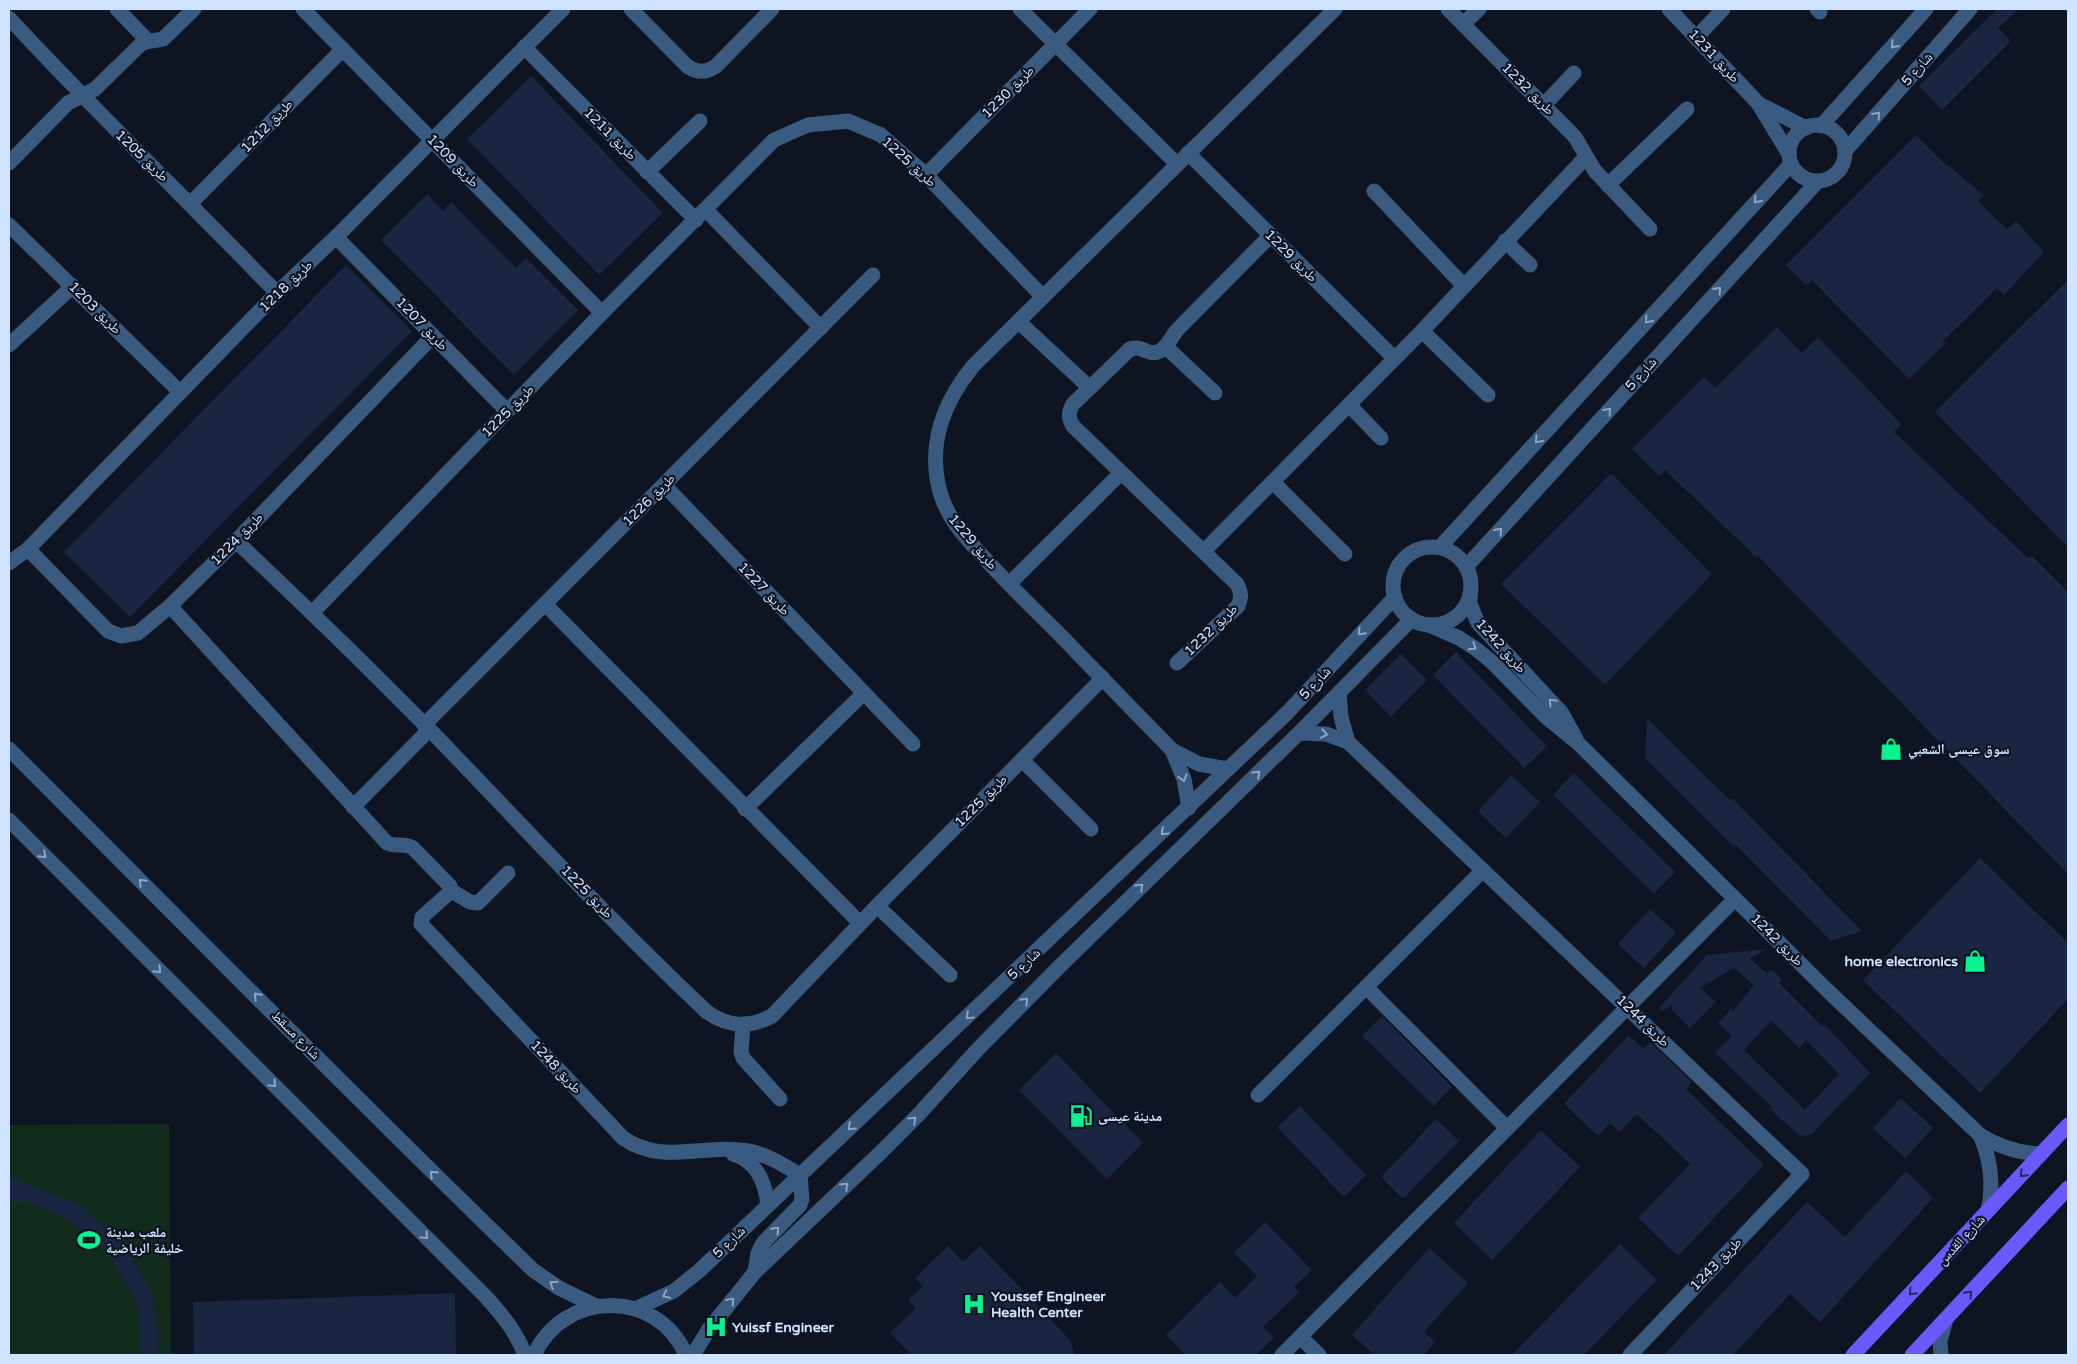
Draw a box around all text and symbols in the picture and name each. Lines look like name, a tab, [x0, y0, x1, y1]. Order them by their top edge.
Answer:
street label: طريق 1231	[1684, 26, 1743, 87]
one-way arrow	[1890, 40, 1899, 49]
street label: شارع 5	[1898, 49, 1937, 90]
street label: طريق 1232	[1497, 59, 1558, 120]
street label: طريق 1230	[978, 62, 1039, 123]
street label: طريق 1212	[237, 96, 297, 157]
street label: طريق 1211	[579, 104, 640, 165]
one-way arrow	[1871, 111, 1880, 120]
street label: طريق 1205	[111, 126, 172, 186]
street label: طريق 1209	[423, 131, 483, 192]
street label: طريق 1225	[878, 133, 940, 192]
one-way arrow	[1754, 194, 1763, 203]
street label: طريق 1229	[1260, 226, 1321, 287]
street label: طريق 1218	[256, 256, 317, 316]
street label: طريق 1203	[64, 278, 125, 339]
one-way arrow	[1712, 287, 1721, 296]
street label: طريق 1207	[392, 294, 452, 355]
one-way arrow	[1645, 314, 1654, 323]
street label: شارع 5	[1622, 354, 1661, 395]
street label: طريق 1225	[478, 381, 539, 442]
one-way arrow	[1602, 407, 1611, 416]
one-way arrow	[1535, 434, 1544, 443]
street label: طريق 1226	[619, 470, 680, 531]
street label: طريق 1224	[207, 509, 268, 570]
street label: طريق 1229	[944, 511, 1001, 574]
one-way arrow	[1493, 527, 1502, 536]
street label: طريق 1227	[734, 559, 794, 620]
street label: طريق 1232	[1181, 600, 1242, 660]
street label: طريق 1242	[1471, 615, 1530, 677]
one-way arrow	[1358, 627, 1367, 636]
one-way arrow	[1467, 641, 1477, 650]
street label: شارع 5	[1295, 663, 1335, 704]
one-way arrow	[1549, 699, 1558, 708]
one-way arrow	[1319, 729, 1328, 739]
shop icon: سوق عيسى الشعبي	[1878, 736, 1904, 762]
place label: سوق عيسى الشعبي	[1908, 741, 2010, 760]
street label: طريق 1225	[951, 771, 1012, 832]
one-way arrow	[1251, 771, 1260, 780]
one-way arrow	[1178, 774, 1188, 782]
one-way arrow	[1160, 826, 1169, 835]
one-way arrow	[37, 849, 46, 858]
street label: طريق 1225	[557, 862, 617, 923]
one-way arrow	[139, 879, 148, 888]
one-way arrow	[1134, 884, 1143, 893]
street label: طريق 1242	[1746, 910, 1807, 971]
street label: شارع 5	[1004, 944, 1045, 984]
shop icon: home electronics	[1962, 948, 1988, 974]
place label: home electronics	[1845, 953, 1958, 970]
one-way arrow	[152, 964, 161, 973]
street label: طريق 1244	[1612, 991, 1673, 1051]
one-way arrow	[254, 993, 263, 1002]
one-way arrow	[1019, 998, 1028, 1007]
street label: شارع مسقط	[267, 1007, 324, 1064]
one-way arrow	[966, 1010, 975, 1019]
street label: طريق 1248	[526, 1037, 585, 1098]
one-way arrow	[267, 1079, 276, 1088]
fuel station icon: مدينة عيسى	[1068, 1103, 1094, 1129]
place label: مدينة عيسى	[1098, 1108, 1162, 1125]
one-way arrow	[908, 1117, 917, 1126]
one-way arrow	[848, 1121, 857, 1130]
one-way arrow	[2020, 1168, 2029, 1177]
one-way arrow	[430, 1171, 439, 1180]
one-way arrow	[840, 1183, 849, 1192]
street label: شارع القدس	[1933, 1211, 1989, 1269]
street label: شارع 5	[709, 1222, 750, 1262]
place label: ملعب مدينة خليفة الرياضية	[106, 1224, 184, 1257]
sports icon: ملعب مدينة خليفة الرياضية	[76, 1227, 102, 1253]
one-way arrow	[770, 1227, 779, 1236]
one-way arrow	[419, 1231, 428, 1240]
street label: طريق 1243	[1686, 1234, 1746, 1295]
one-way arrow	[549, 1281, 559, 1290]
one-way arrow	[1909, 1287, 1918, 1296]
one-way arrow	[662, 1288, 671, 1299]
place label: Youssef Engineer Health Center	[991, 1288, 1106, 1321]
one-way arrow	[1963, 1290, 1972, 1299]
hospital icon: Youssef Engineer Health Center	[961, 1291, 987, 1317]
one-way arrow	[725, 1298, 733, 1307]
hospital icon: Yuissf Engineer	[703, 1314, 729, 1340]
place label: Yuissf Engineer	[732, 1319, 834, 1336]

